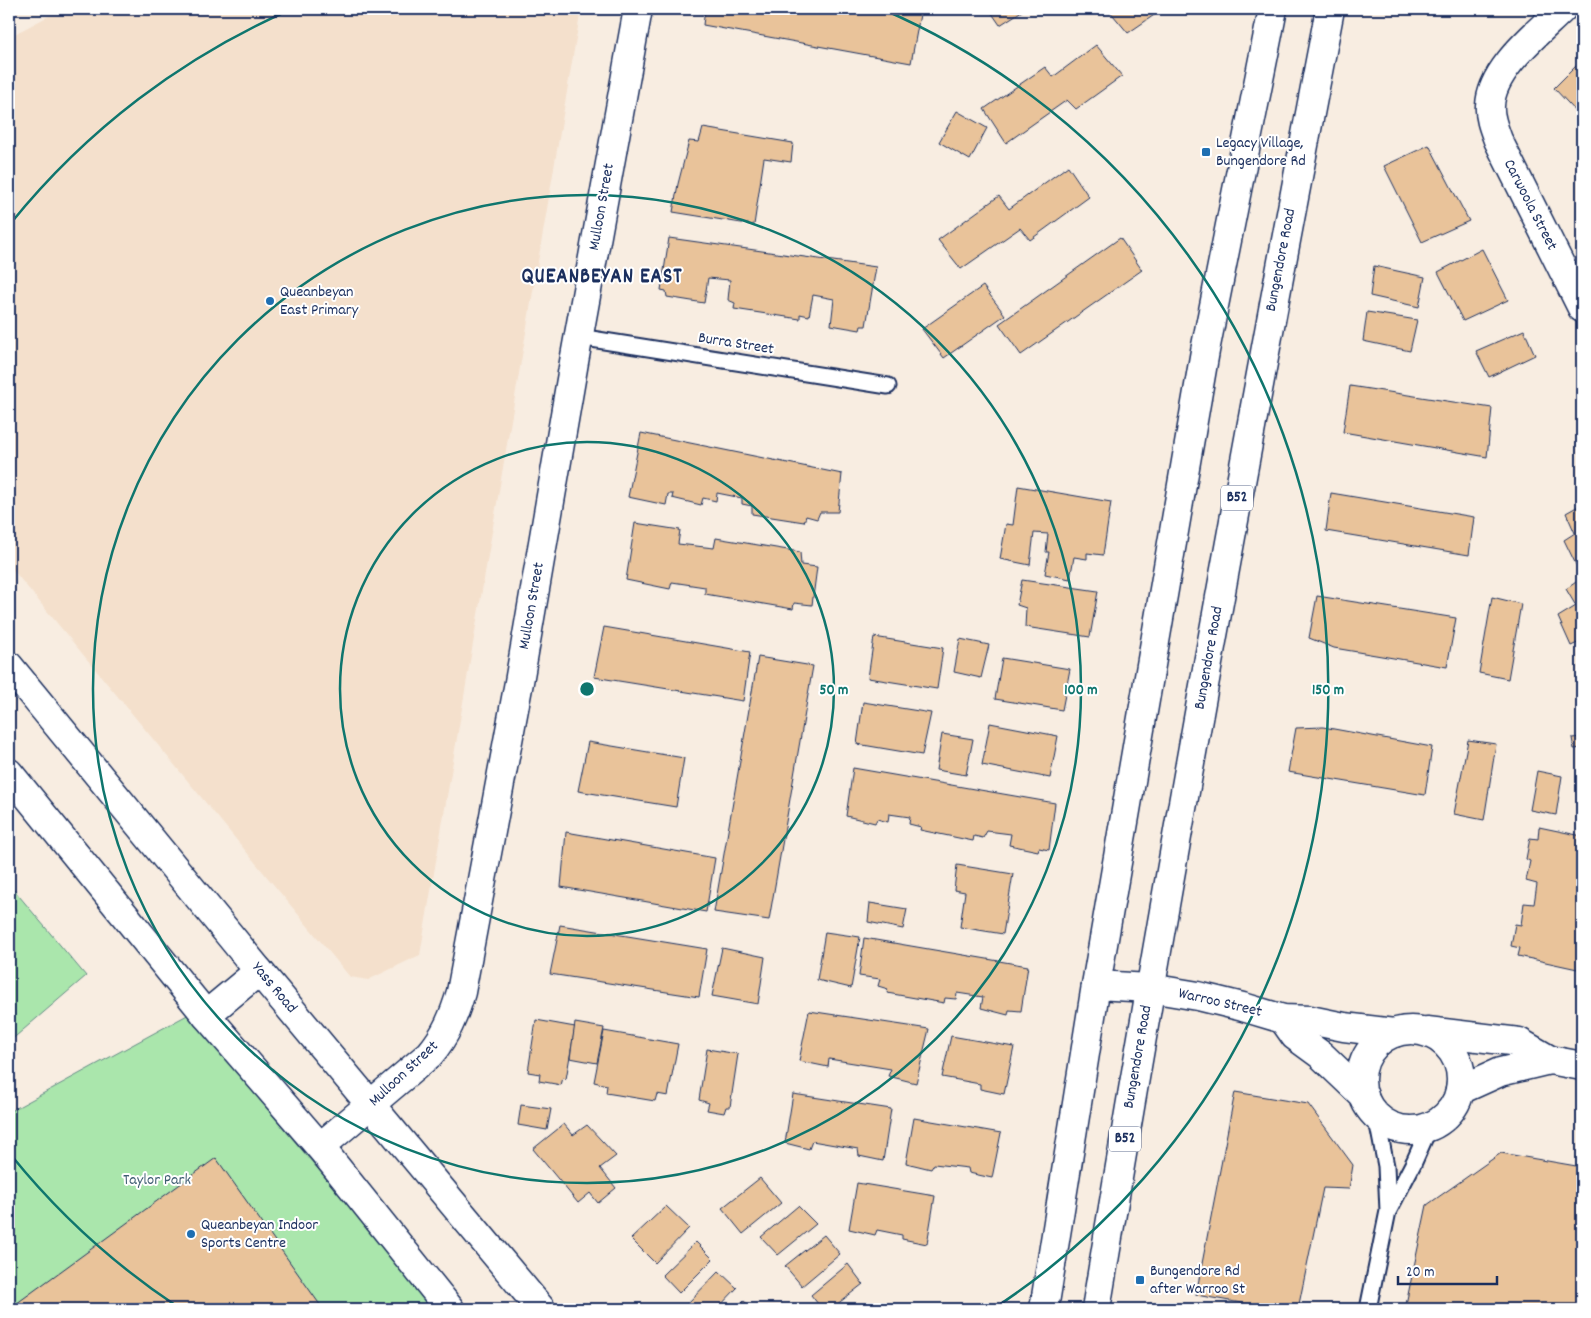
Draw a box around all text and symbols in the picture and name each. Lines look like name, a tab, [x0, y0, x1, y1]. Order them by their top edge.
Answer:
place label: Legacy Village, Bungendore Rd	[1216, 132, 1306, 173]
marker: Legacy Village, Bungendore Rd	[1200, 146, 1212, 158]
street label: Carwoola Street	[1497, 155, 1563, 255]
street label: Mulloon Street	[583, 162, 621, 252]
street label: Bungendore Road	[1260, 207, 1302, 313]
district label: QUEANBEYAN EAST	[521, 263, 683, 293]
place label: Queanbeyan East Primary	[280, 281, 359, 322]
marker: Queanbeyan East Primary	[264, 295, 276, 307]
street label: Burra Street	[696, 327, 776, 361]
road number: B52	[1221, 486, 1253, 510]
street label: Mulloon Street	[513, 561, 551, 651]
street label: Bungendore Road	[1189, 605, 1229, 711]
centre of rings	[578, 680, 596, 698]
text: 50 m	[820, 680, 848, 702]
text: 100 m	[1064, 680, 1098, 702]
text: 150 m	[1312, 680, 1344, 702]
street label: Yass Road	[246, 957, 302, 1019]
street label: Warroo Street	[1176, 982, 1264, 1024]
street label: Bungendore Road	[1118, 1004, 1158, 1110]
street label: Mulloon Street	[364, 1035, 444, 1112]
road number: B52	[1109, 1126, 1141, 1152]
park label: Taylor Park	[123, 1169, 191, 1192]
place label: Queanbeyan Indoor Sports Centre	[201, 1214, 318, 1255]
marker: Queanbeyan Indoor Sports Centre	[185, 1228, 197, 1240]
scale bar	[1398, 1253, 1497, 1285]
place label: Bungendore Rd after Warroo St	[1150, 1260, 1245, 1301]
text: 20 m	[1406, 1262, 1434, 1284]
marker: Bungendore Rd after Warroo St	[1134, 1274, 1146, 1286]

